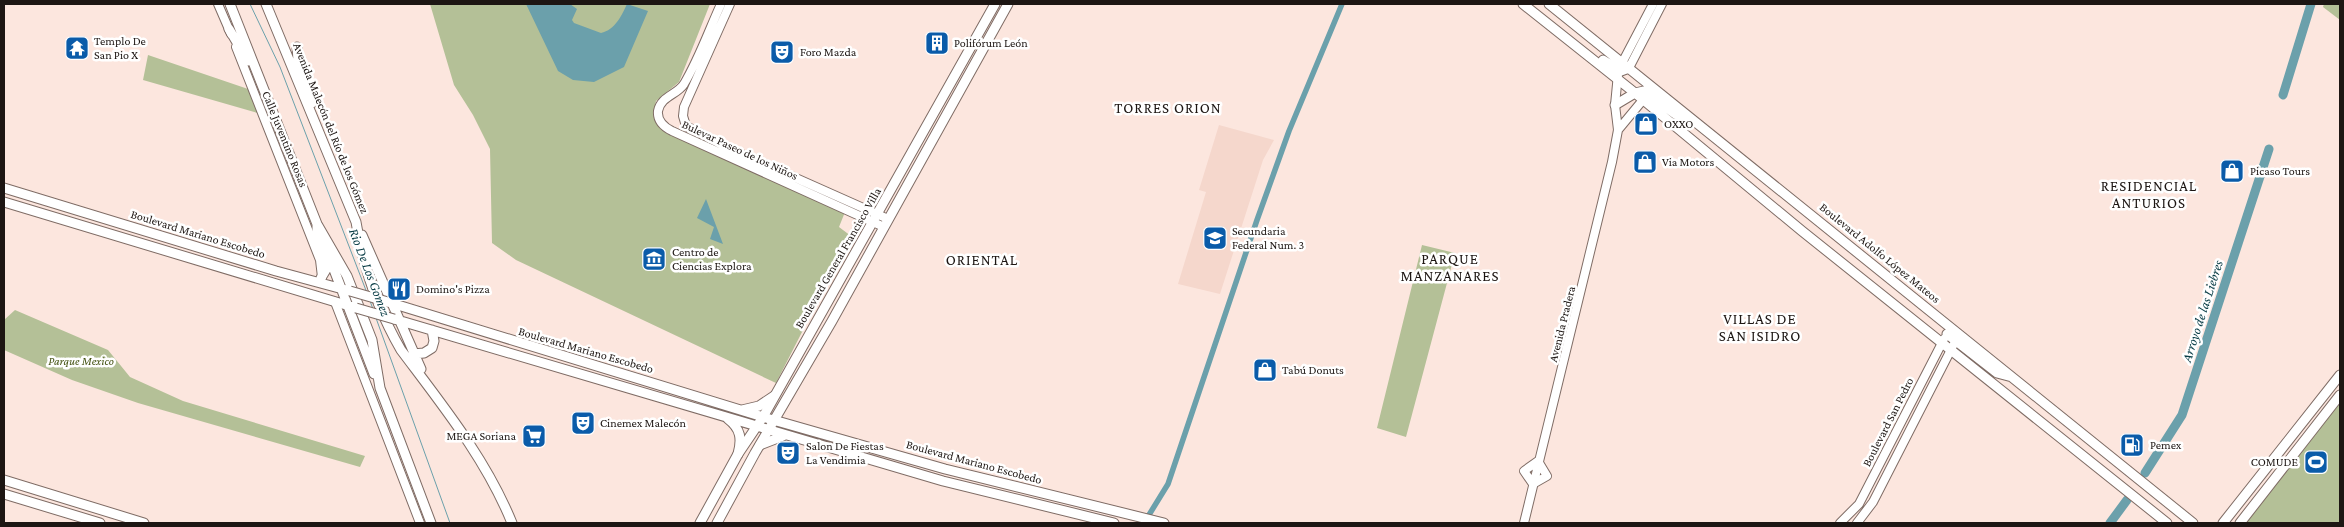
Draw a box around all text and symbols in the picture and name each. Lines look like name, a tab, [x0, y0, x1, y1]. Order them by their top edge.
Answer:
building icon: Polifórum León	[924, 30, 950, 56]
place label: Templo De San Pio X	[94, 34, 146, 62]
temple icon: Templo De San Pio X	[64, 35, 90, 61]
place label: Polifórum León	[954, 36, 1028, 50]
theatre icon: Foro Mazda	[769, 39, 795, 65]
street label: Avenida Malecón del Río de los Gómez	[290, 41, 372, 215]
place label: Foro Mazda	[800, 45, 857, 59]
street label: Calle Juventino Rosas	[259, 89, 311, 190]
district label: TORRES ORION	[1114, 100, 1222, 116]
shop icon: OXXO	[1633, 111, 1659, 137]
street label: Bulevar Paseo de los Niños	[680, 117, 801, 183]
place label: OXXO	[1664, 117, 1693, 131]
shop icon: Via Motors	[1632, 149, 1658, 175]
place label: Via Motors	[1662, 155, 1715, 169]
shop icon: Picaso Tours	[2219, 158, 2245, 184]
place label: Picaso Tours	[2250, 164, 2310, 178]
district label: RESIDENCIAL ANTURIOS	[2101, 178, 2197, 211]
street label: Boulevard General Francisco Villa	[792, 185, 884, 331]
street label: Boulevard Adolfo López Mateos	[1817, 200, 1943, 306]
street label: Boulevard Mariano Escobedo	[129, 207, 267, 261]
place label: Secundaria Federal Num. 3	[1232, 224, 1304, 252]
school or university icon: Secundaria Federal Num. 3	[1202, 225, 1228, 251]
water label: Rio De Los Gomez	[346, 226, 394, 319]
place label: Centro de Ciencias Explora	[672, 245, 752, 273]
museum icon: Centro de Ciencias Explora	[641, 246, 667, 272]
district label: PARQUE MANZANARES	[1401, 251, 1499, 284]
district label: ORIENTAL	[946, 252, 1018, 268]
water label: Arroyo de las Liebres	[2178, 258, 2226, 365]
restaurant icon: Domino's Pizza	[386, 276, 412, 302]
place label: Domino's Pizza	[416, 282, 490, 296]
street label: Avenida Pradera	[1546, 284, 1578, 363]
district label: VILLAS DE SAN ISIDRO	[1719, 311, 1801, 344]
street label: Boulevard Mariano Escobedo	[517, 324, 655, 376]
park label: Parque Mexico	[48, 354, 114, 368]
shop icon: Tabú Donuts	[1252, 357, 1278, 383]
place label: Tabú Donuts	[1282, 363, 1344, 377]
street label: Boulevard San Pedro	[1860, 375, 1917, 469]
theatre icon: Cinemex Malecón	[570, 410, 596, 436]
place label: Cinemex Malecón	[600, 416, 686, 430]
supermarket icon: MEGA Soriana	[521, 423, 547, 449]
place label: MEGA Soriana	[446, 429, 516, 443]
fuel station icon: Pemex	[2119, 432, 2145, 458]
street label: Boulevard Mariano Escobedo	[905, 437, 1043, 487]
place label: Pemex	[2150, 438, 2182, 452]
place label: Salon De Fiestas La Vendimia	[806, 439, 884, 467]
theatre icon: Salon De Fiestas La Vendimia	[775, 440, 801, 466]
sports icon: COMUDE	[2303, 449, 2329, 475]
place label: COMUDE	[2251, 455, 2298, 469]

